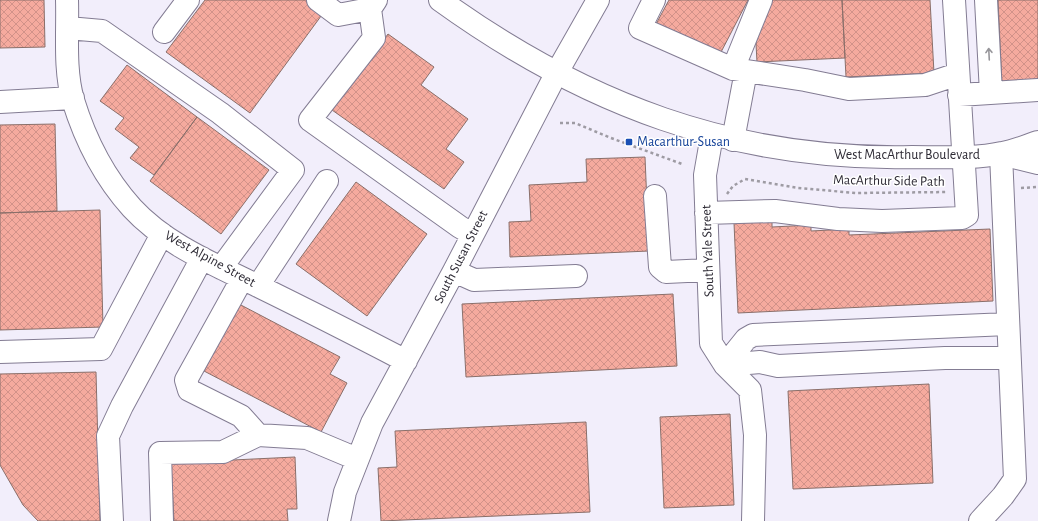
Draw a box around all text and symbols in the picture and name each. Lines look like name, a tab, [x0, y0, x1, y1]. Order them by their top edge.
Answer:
one-way arrow	[986, 48, 993, 61]
place label: Macarthur-Susan	[637, 135, 730, 149]
marker: Macarthur-Susan	[624, 137, 634, 147]
street label: West MacArthur Boulevard	[834, 148, 980, 162]
street label: MacArthur Side Path	[833, 173, 945, 189]
street label: South Yale Street	[699, 204, 717, 297]
street label: South Susan Street	[432, 208, 491, 306]
street label: West Alpine Street	[162, 228, 258, 290]

